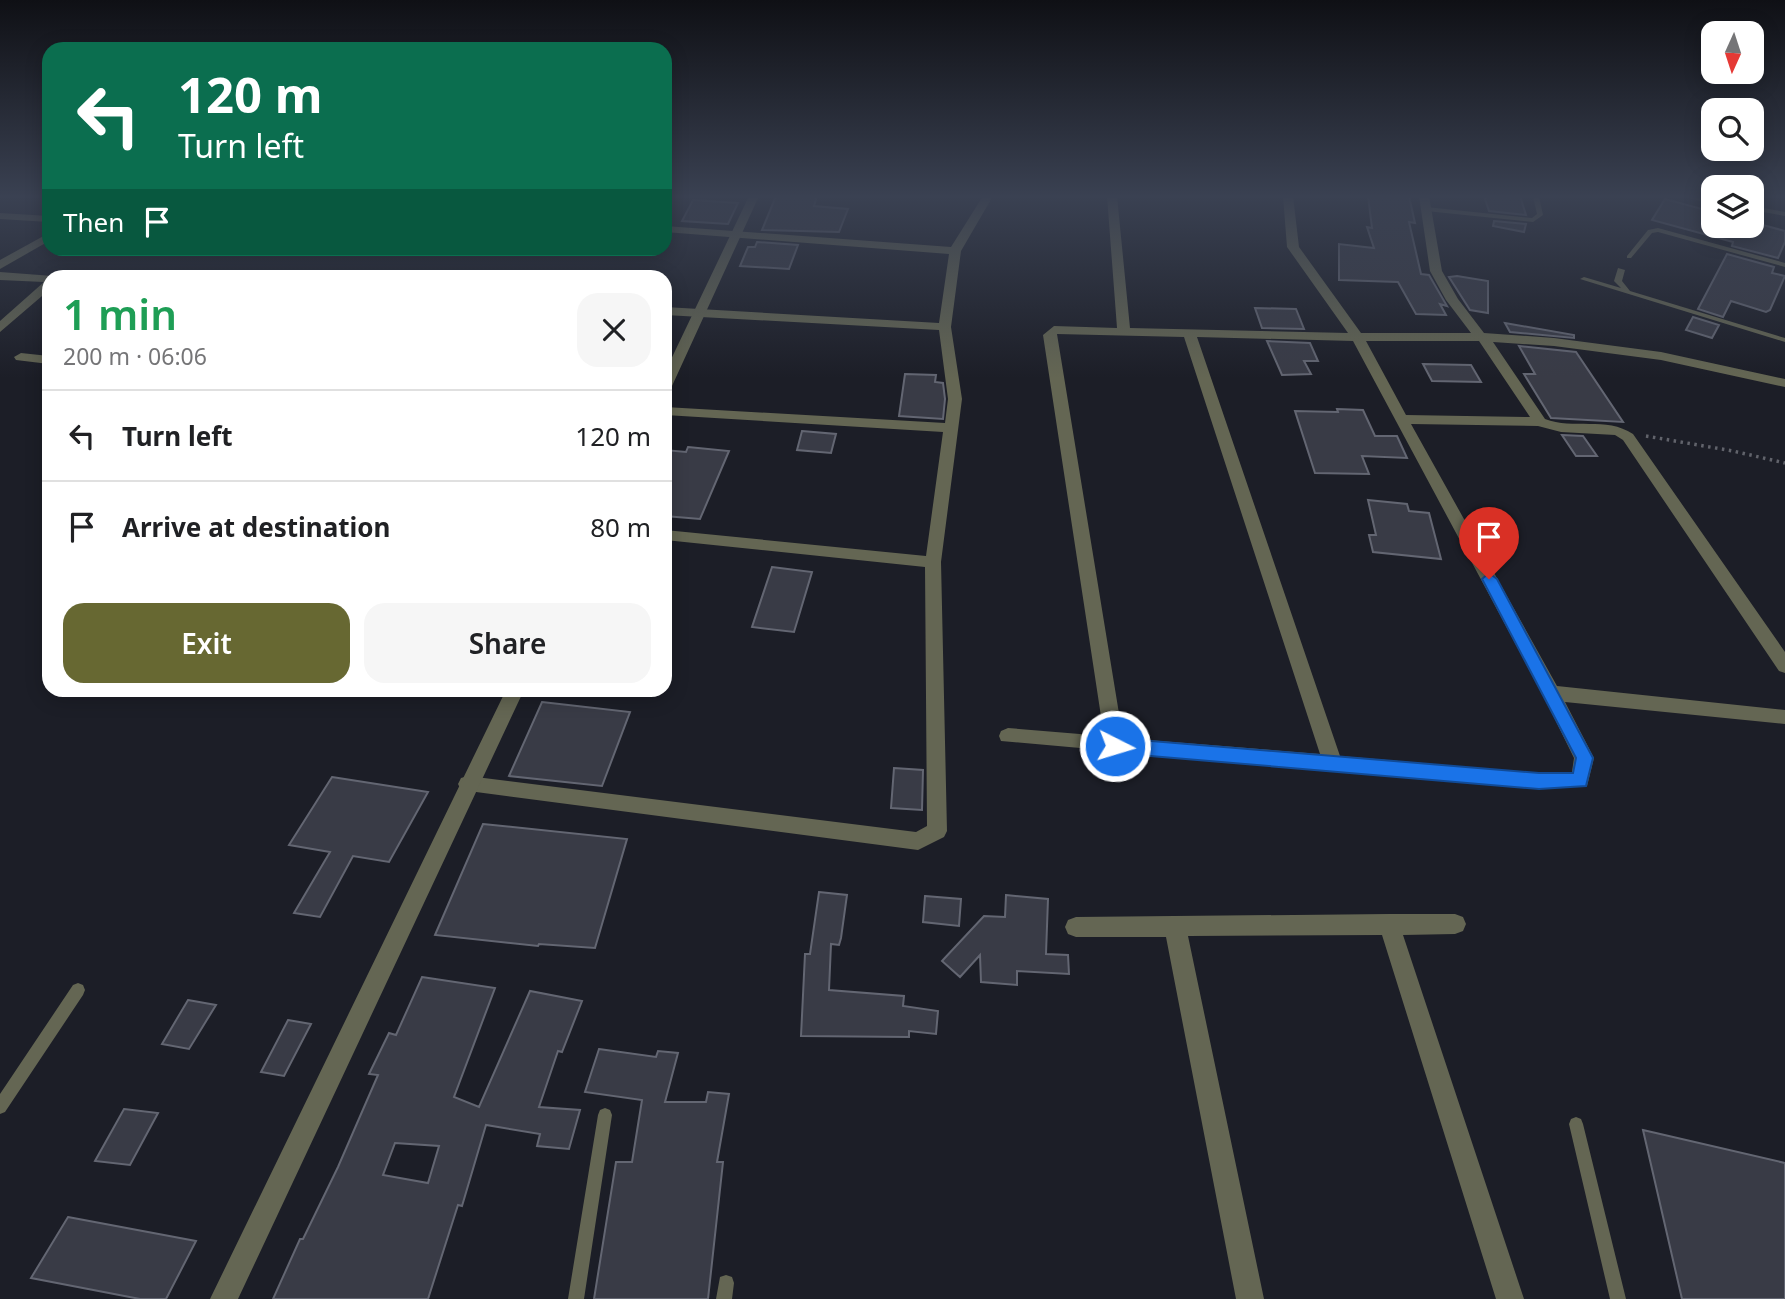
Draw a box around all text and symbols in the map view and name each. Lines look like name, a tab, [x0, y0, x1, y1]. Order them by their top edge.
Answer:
north arrow	[1701, 21, 1764, 84]
map controls	[1701, 21, 1764, 238]
text: 120 m	[178, 61, 323, 127]
icon: left	[63, 70, 154, 161]
button: search	[1701, 98, 1764, 161]
text: Turn left	[178, 124, 304, 167]
button: layers	[1701, 175, 1764, 238]
icon: arrive	[138, 203, 176, 241]
text: Then	[63, 204, 124, 240]
text: 1 min	[63, 285, 177, 342]
button: close	[577, 293, 651, 367]
text: 200 m · 06:06	[63, 340, 207, 372]
icon: left	[63, 417, 101, 455]
text: Turn left	[122, 418, 233, 454]
text: 120 m	[575, 418, 651, 454]
pin	[1459, 507, 1519, 579]
icon: arrive	[63, 508, 101, 546]
text: Arrive at destination	[122, 509, 391, 545]
text: 80 m	[590, 509, 651, 545]
icon: arrive	[1470, 518, 1508, 556]
button: Exit	[63, 603, 350, 683]
button: Share	[364, 603, 651, 683]
position arrow	[1078, 709, 1152, 783]

